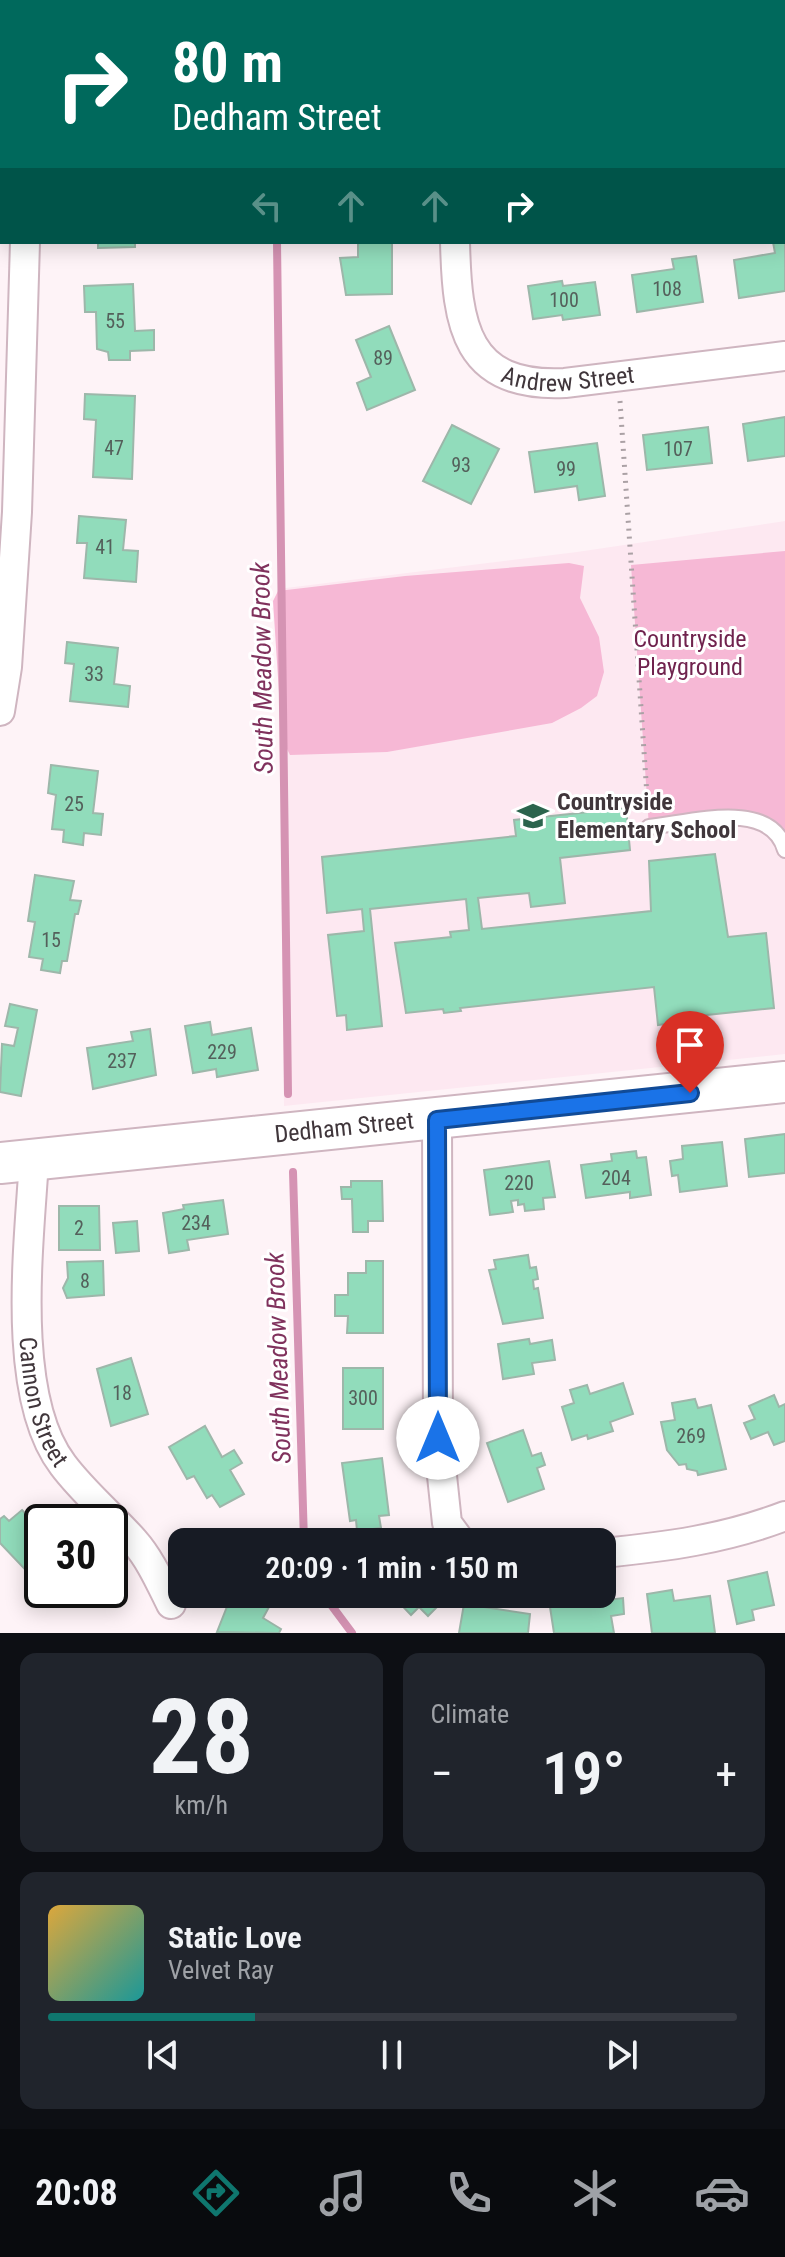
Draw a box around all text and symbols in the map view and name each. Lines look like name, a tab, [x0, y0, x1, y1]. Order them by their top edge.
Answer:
text: 80 m	[172, 30, 283, 96]
icon: right	[40, 32, 144, 136]
text: Dedham Street	[172, 97, 382, 139]
icon: left	[245, 184, 289, 228]
icon: ahead	[329, 184, 373, 228]
icon: ahead	[413, 184, 457, 228]
icon: right	[497, 184, 541, 228]
house number: 108	[652, 277, 682, 301]
house number: 100	[549, 288, 579, 312]
house number: 55	[105, 309, 125, 333]
house number: 89	[373, 346, 393, 370]
street label: Andrew Street	[498, 361, 636, 398]
house number: 47	[104, 436, 124, 460]
house number: 107	[663, 437, 693, 461]
house number: 93	[451, 453, 471, 477]
house number: 99	[556, 457, 576, 481]
house number: 41	[95, 535, 115, 559]
water label: South Meadow Brook	[245, 561, 279, 774]
park label: Countryside Playground	[633, 625, 747, 681]
house number: 33	[84, 662, 104, 686]
place label: Countryside Elementary School	[557, 788, 736, 844]
house number: 25	[64, 792, 84, 816]
school or university icon: Countryside Elementary School	[516, 799, 550, 833]
house number: 15	[41, 928, 61, 952]
pin	[656, 1011, 724, 1093]
icon: arrive	[668, 1023, 712, 1067]
house number: 229	[207, 1040, 237, 1064]
house number: 237	[107, 1049, 137, 1073]
street label: Dedham Street	[273, 1106, 415, 1149]
house number: 204	[601, 1166, 631, 1190]
house number: 220	[504, 1171, 534, 1195]
house number: 234	[181, 1211, 211, 1235]
house number: 2	[74, 1216, 84, 1240]
water label: South Meadow Brook	[259, 1251, 297, 1464]
house number: 8	[80, 1269, 90, 1293]
street label: Cannon Street	[13, 1336, 74, 1472]
house number: 18	[112, 1381, 132, 1405]
house number: 300	[348, 1386, 378, 1410]
position arrow	[396, 1396, 480, 1480]
house number: 269	[676, 1424, 706, 1448]
speed limit sign: 30	[24, 1504, 128, 1608]
text: 20:09 · 1 min · 150 m	[265, 1550, 519, 1585]
text: 28	[149, 1677, 254, 1798]
text: Climate	[431, 1699, 509, 1729]
text: 19°	[542, 1738, 626, 1809]
text: −	[431, 1748, 453, 1800]
text: +	[715, 1748, 737, 1800]
text: km/h	[175, 1790, 228, 1820]
text: Static Love	[168, 1920, 302, 1955]
text: Velvet Ray	[168, 1955, 274, 1985]
icon: previous	[141, 2033, 185, 2077]
icon: pause	[370, 2033, 414, 2077]
icon: next	[600, 2033, 644, 2077]
icon: directions	[188, 2165, 244, 2221]
icon: music	[315, 2165, 371, 2221]
icon: phone	[441, 2165, 497, 2221]
icon: climate	[567, 2165, 623, 2221]
icon: car	[694, 2165, 750, 2221]
text: 20:08	[35, 2172, 118, 2214]

